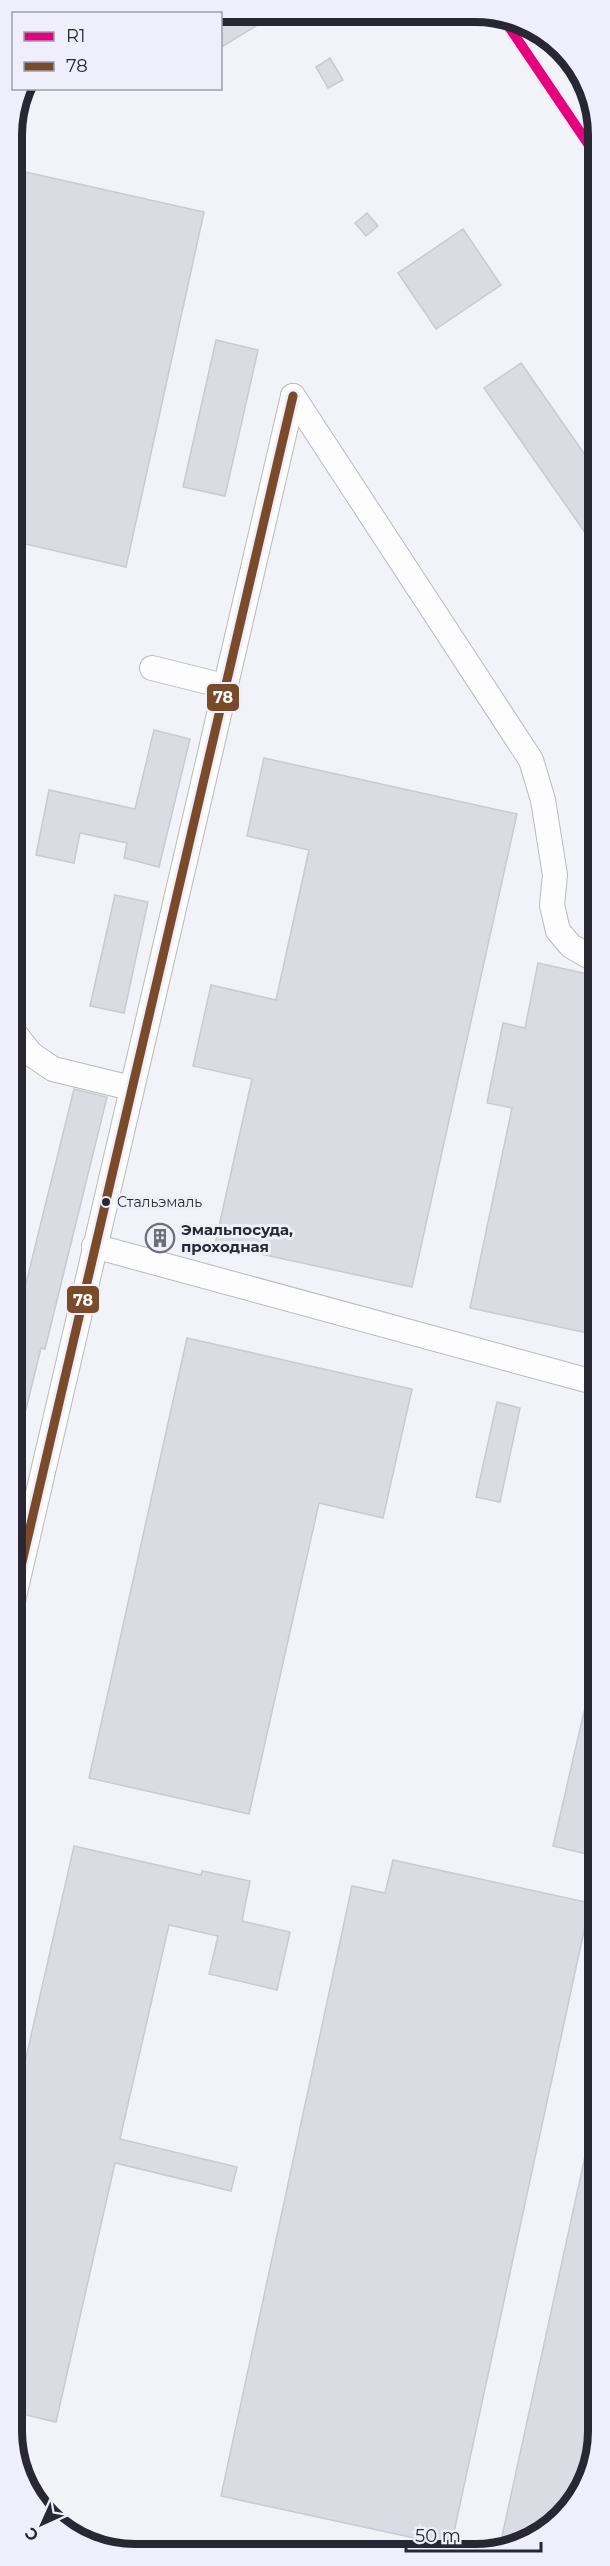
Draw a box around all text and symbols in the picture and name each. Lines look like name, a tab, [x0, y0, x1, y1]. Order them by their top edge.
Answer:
legend	[12, 12, 222, 90]
text: R1	[66, 25, 86, 47]
text: 78	[66, 55, 88, 77]
line badge: 78	[206, 683, 240, 712]
text: 78	[213, 688, 233, 707]
place label: Стальэмаль	[117, 1193, 202, 1211]
marker: Стальэмаль	[100, 1196, 112, 1208]
place label: Эмальпосуда, проходная	[181, 1220, 293, 1256]
building icon: Эмальпосуда, проходная	[144, 1222, 176, 1254]
line badge: 78	[66, 1285, 100, 1314]
text: 78	[73, 1291, 93, 1310]
north arrow	[12, 2494, 72, 2554]
scale bar	[406, 2515, 541, 2553]
text: С	[21, 2523, 43, 2545]
text: 50 m	[415, 2525, 461, 2547]

